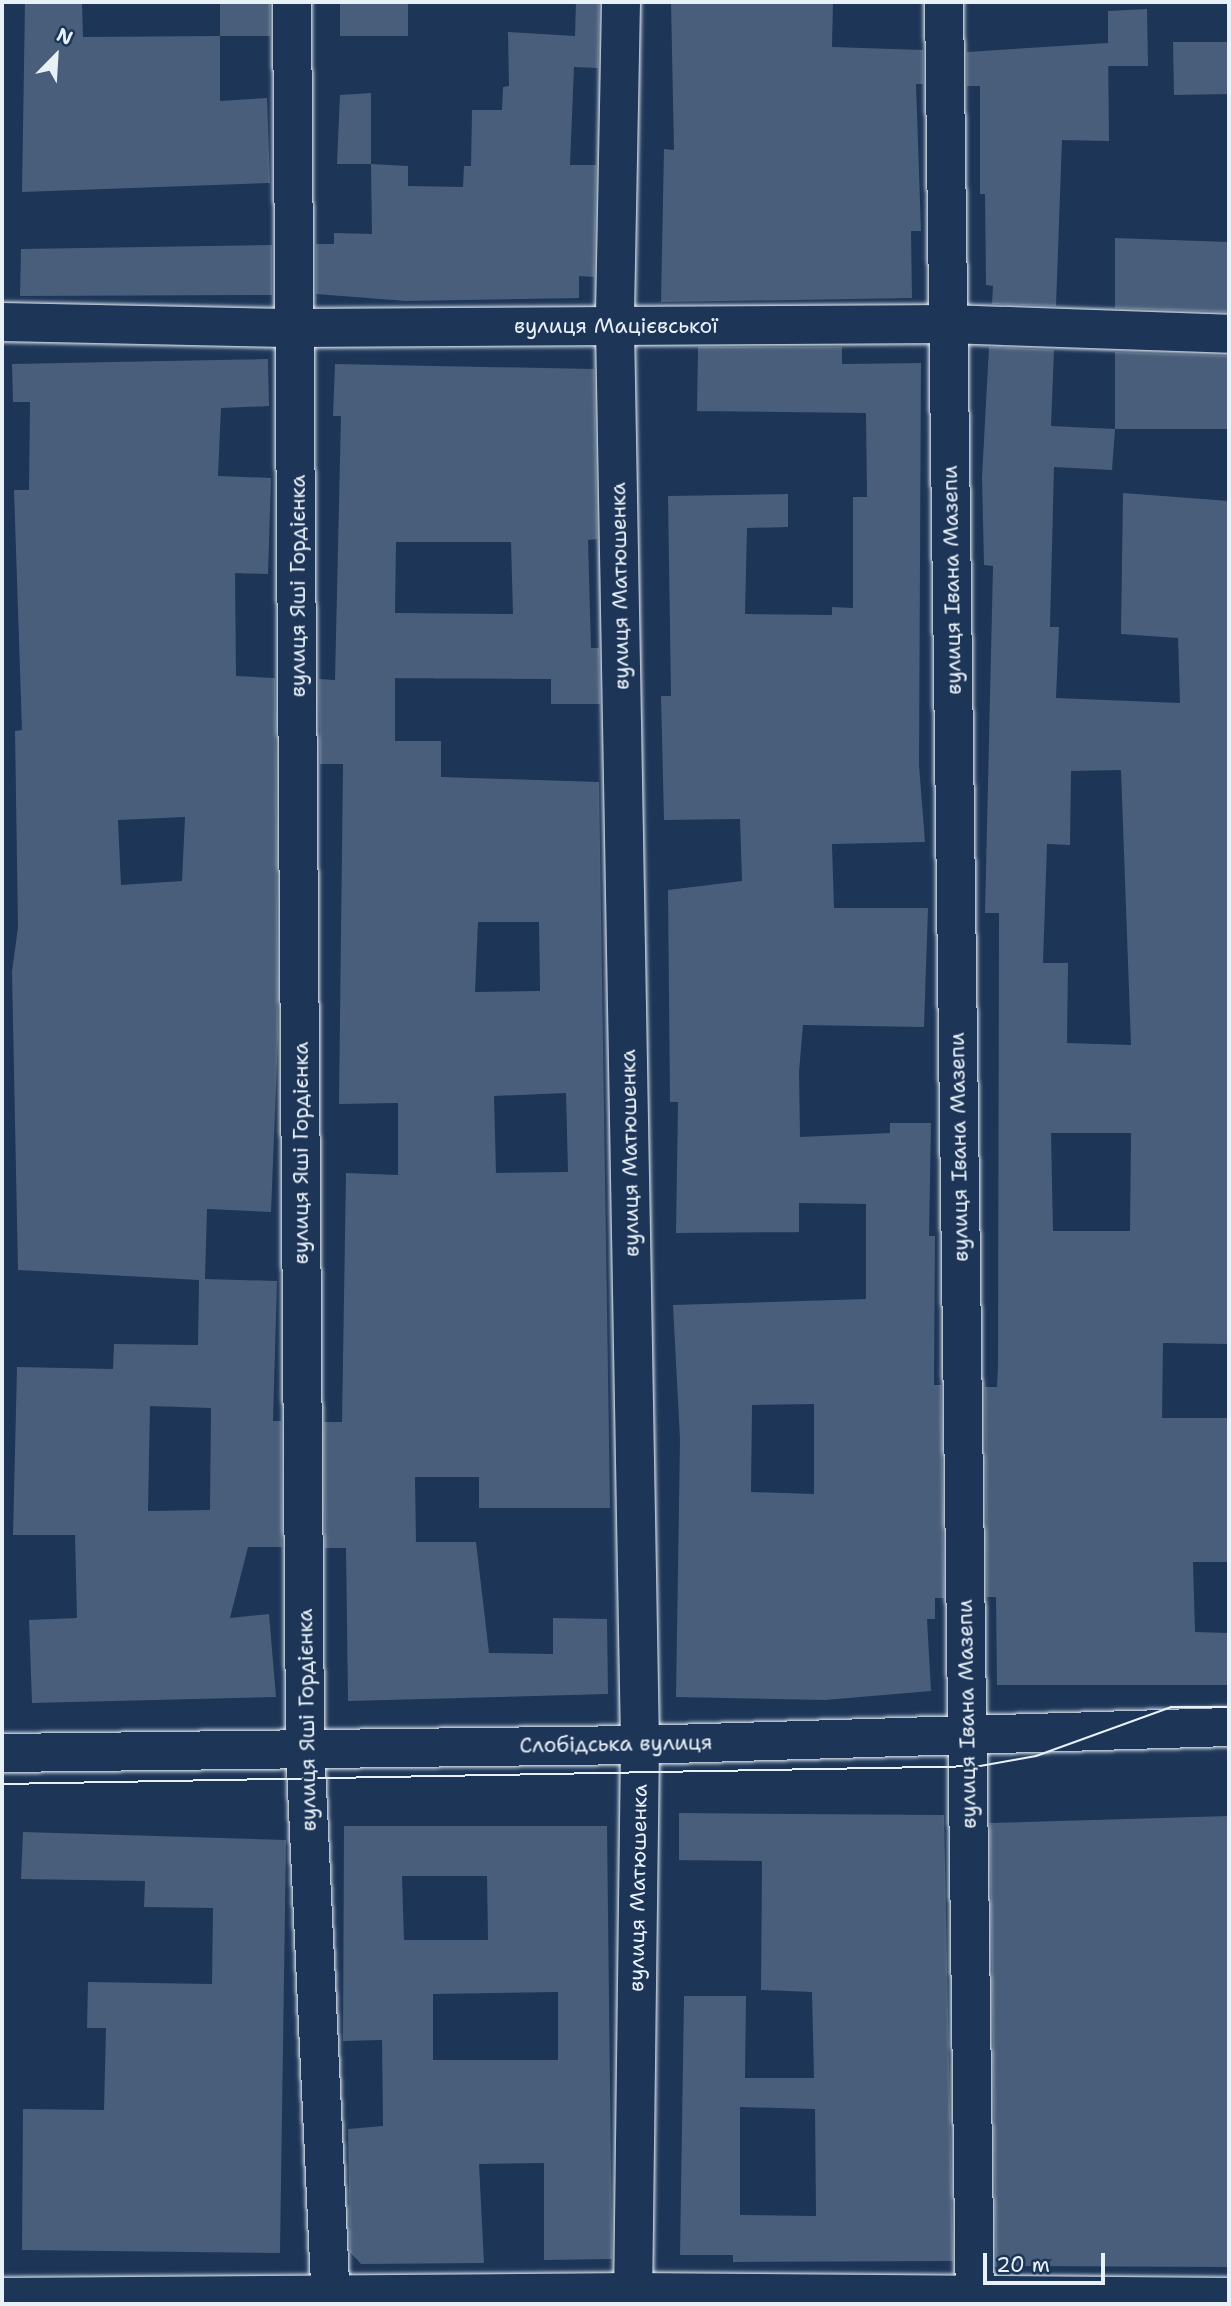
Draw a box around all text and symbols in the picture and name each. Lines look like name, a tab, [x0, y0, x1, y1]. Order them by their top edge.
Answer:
north arrow	[21, 21, 91, 91]
text: N	[53, 22, 77, 51]
street label: вулиця Мацієвської	[514, 313, 718, 339]
street label: вулиця Івана Мазепи	[937, 465, 967, 695]
street label: вулиця Яші Гордієнка	[285, 475, 311, 697]
street label: вулиця Матюшенка	[606, 482, 634, 690]
street label: вулиця Івана Мазепи	[944, 1032, 974, 1262]
street label: вулиця Яші Гордієнка	[288, 1042, 314, 1264]
street label: вулиця Матюшенка	[616, 1049, 644, 1257]
street label: вулиця Івана Мазепи	[952, 1599, 982, 1829]
street label: вулиця Яші Гордієнка	[292, 1608, 322, 1832]
street label: Слобідська вулиця	[519, 1730, 713, 1758]
street label: вулиця Матюшенка	[624, 1784, 652, 1992]
scale bar	[986, 2240, 1108, 2284]
text: 20 m	[996, 2251, 1050, 2279]

